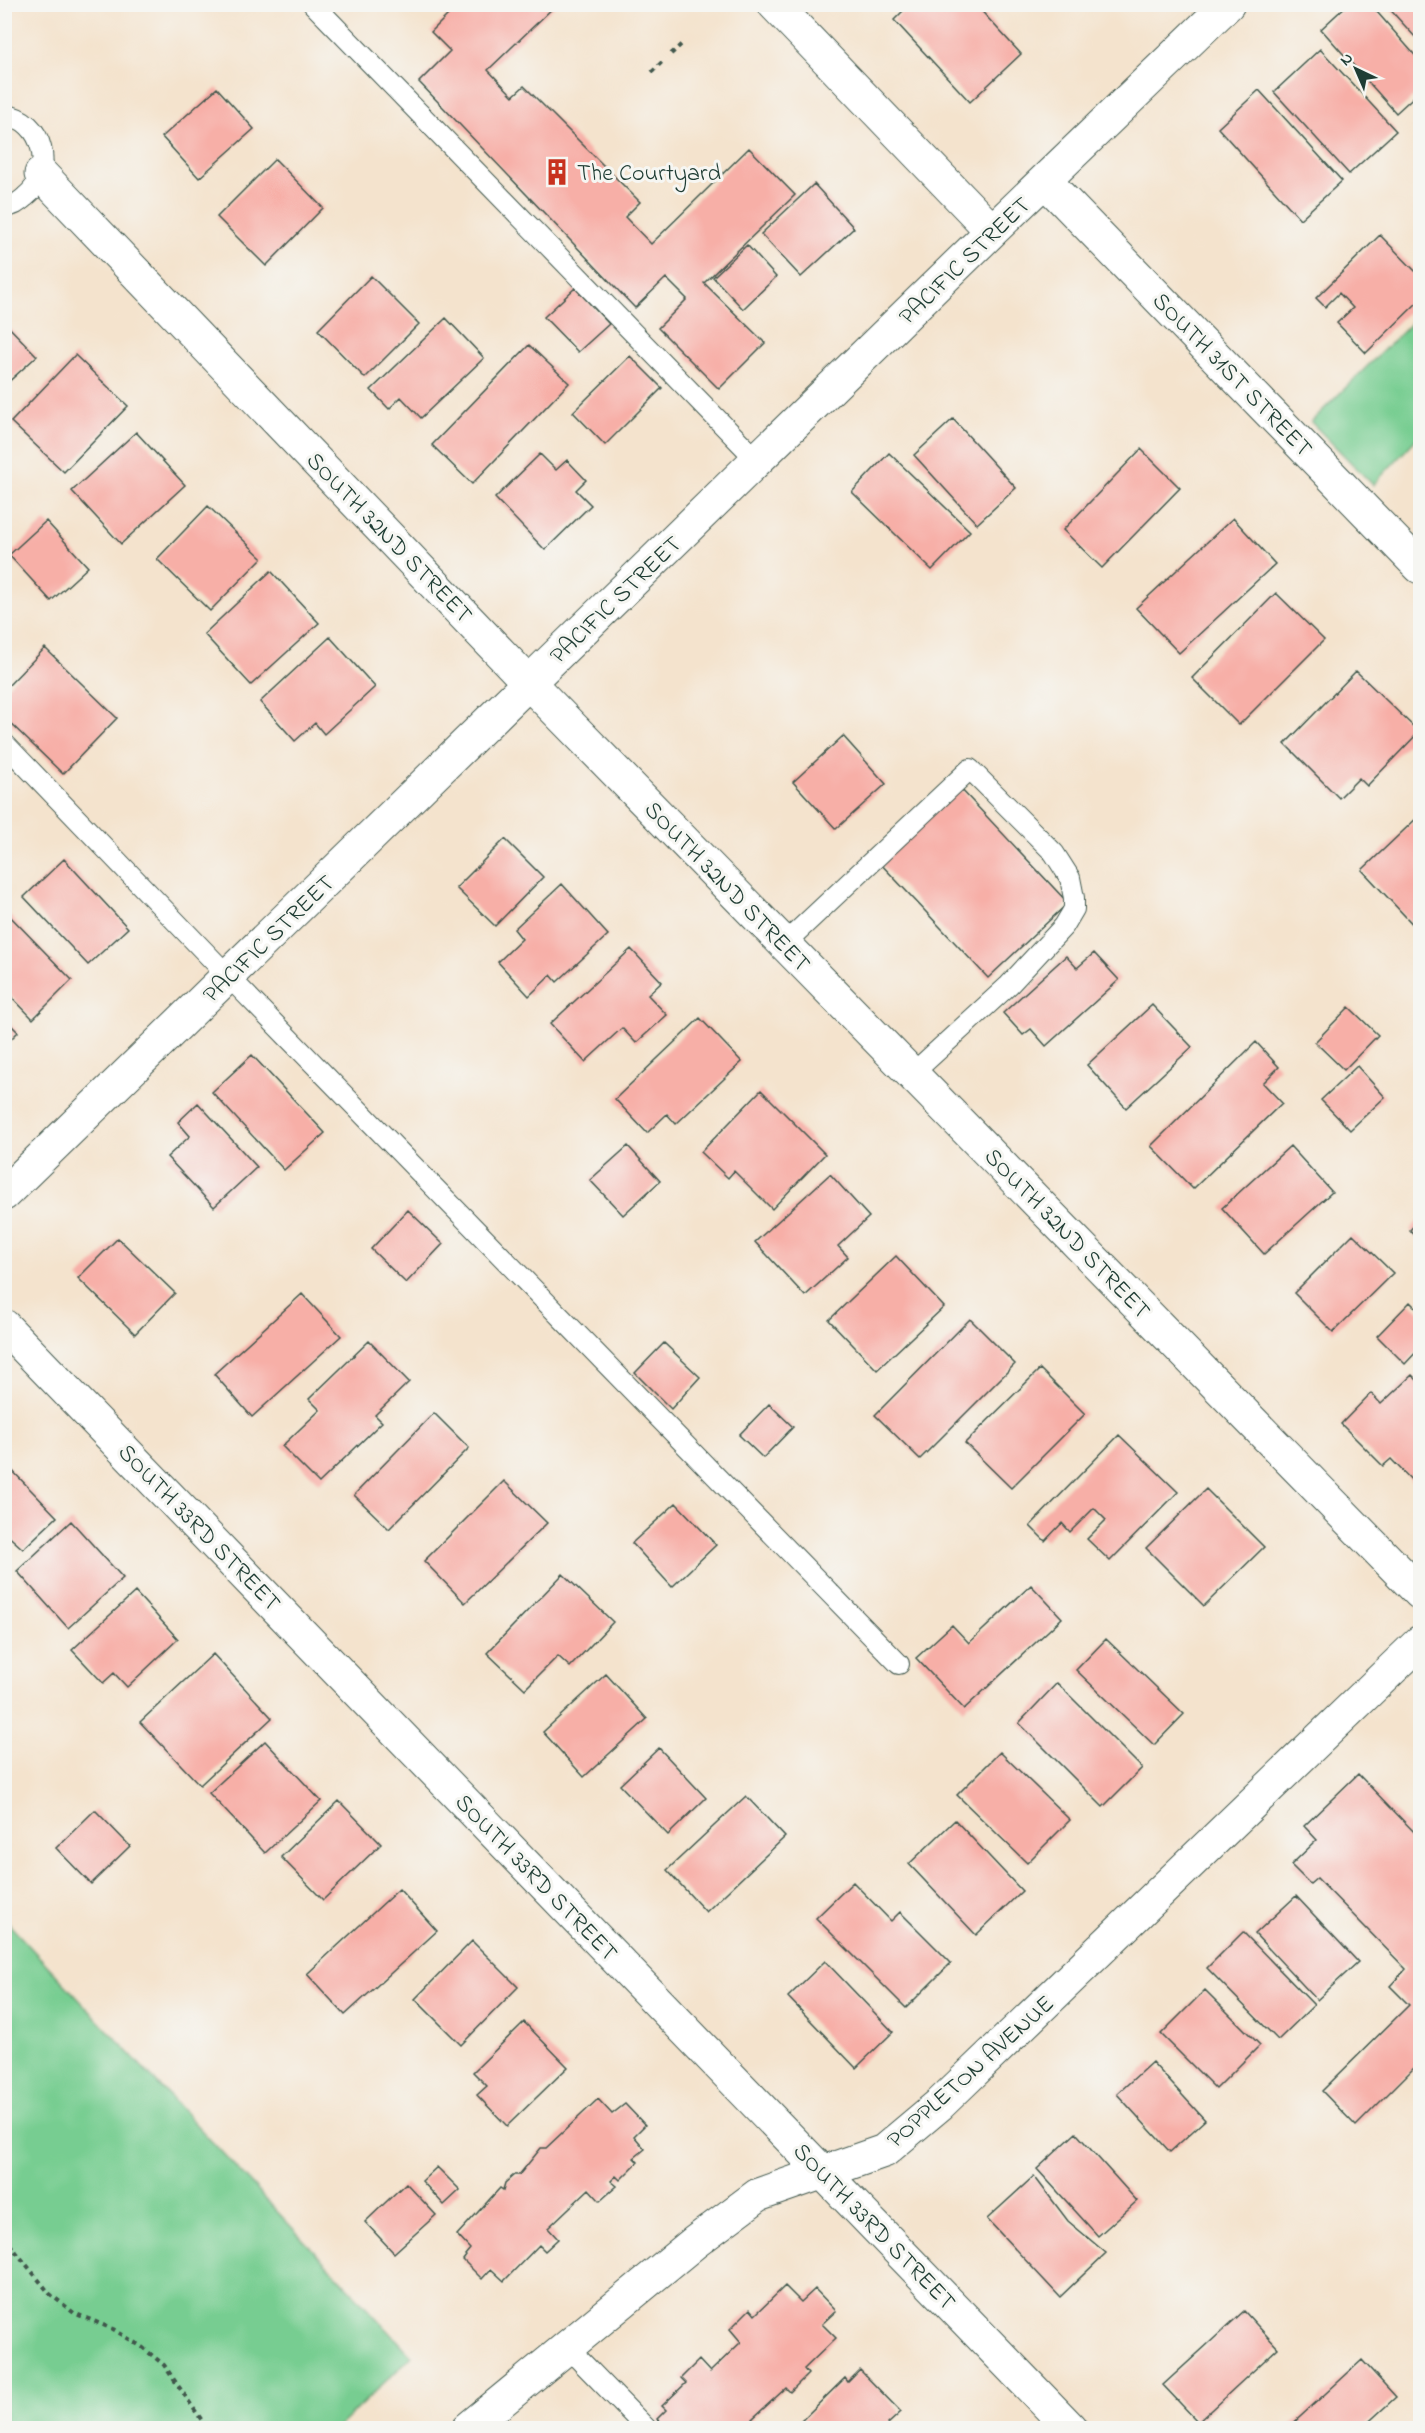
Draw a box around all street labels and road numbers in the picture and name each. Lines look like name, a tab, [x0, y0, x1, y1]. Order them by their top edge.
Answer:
street label: PACIFIC STREET	[892, 189, 1040, 334]
street label: SOUTH 31ST STREET	[1143, 285, 1320, 466]
street label: SOUTH 32ND STREET	[297, 445, 480, 633]
street label: PACIFIC STREET	[543, 528, 691, 673]
street label: SOUTH 32ND STREET	[635, 794, 818, 982]
street label: PACIFIC STREET	[196, 867, 344, 1012]
street label: SOUTH 32ND STREET	[975, 1141, 1158, 1329]
street label: SOUTH 33RD STREET	[108, 1437, 288, 1621]
street label: SOUTH 33RD STREET	[445, 1787, 625, 1971]
street label: POPPLETON AVENUE	[880, 1988, 1063, 2158]
street label: SOUTH 33RD STREET	[783, 2136, 963, 2320]

